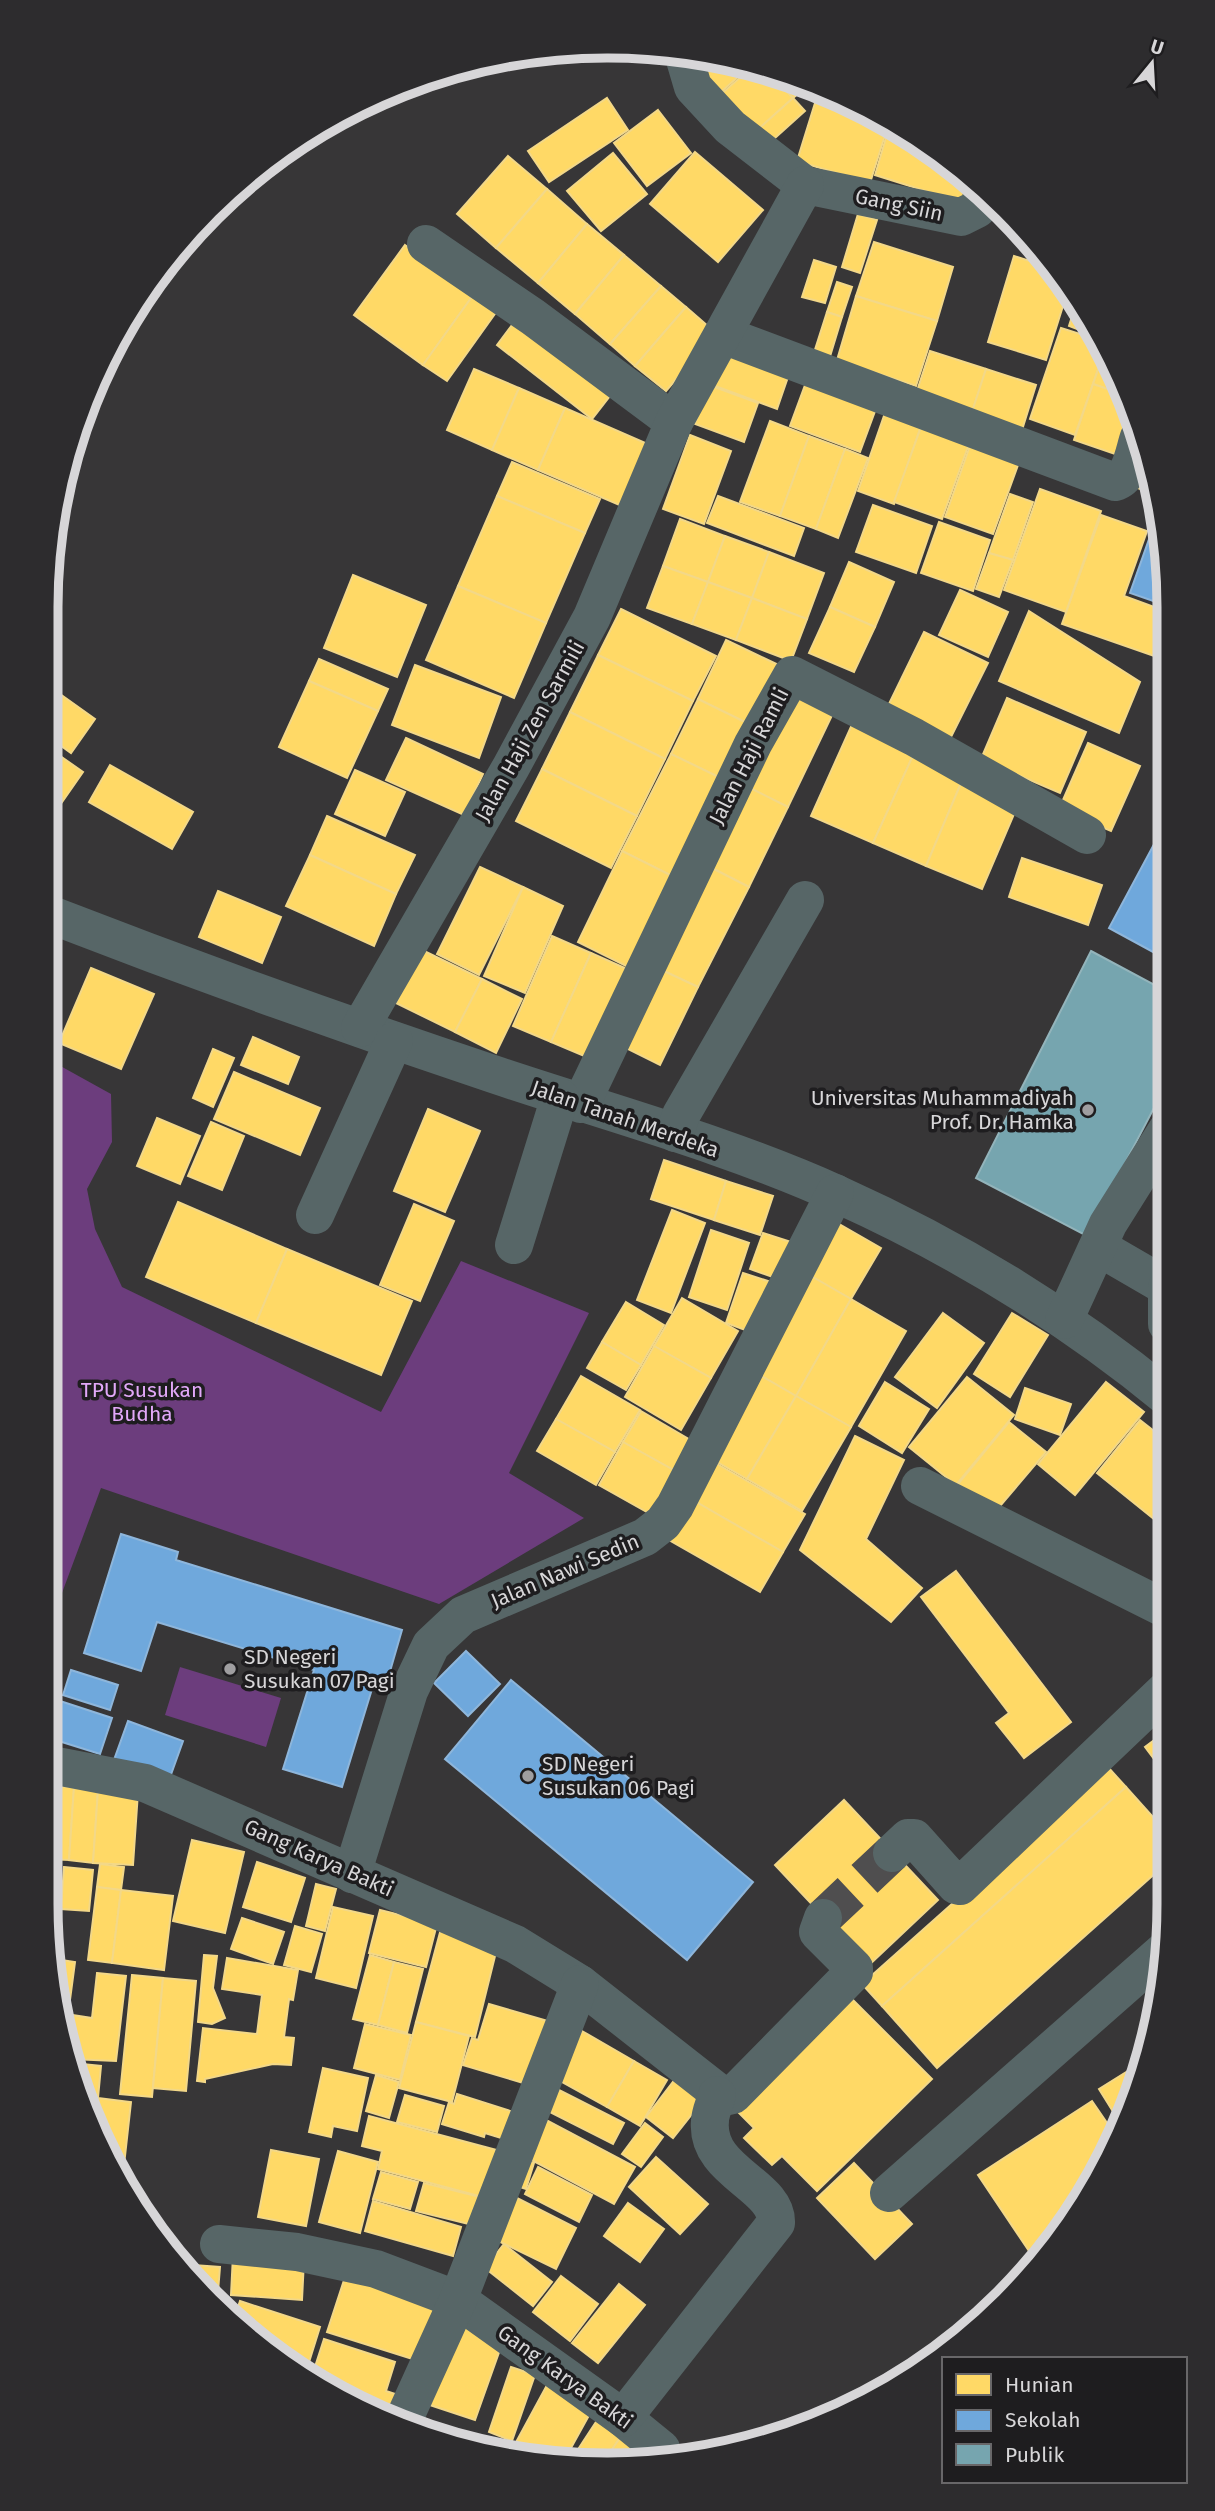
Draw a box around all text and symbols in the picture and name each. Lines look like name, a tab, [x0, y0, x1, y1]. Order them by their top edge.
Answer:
north arrow	[1117, 28, 1187, 98]
text: U	[1148, 34, 1167, 60]
street label: Gang Siin	[853, 183, 945, 227]
street label: Jalan Haji Zen Sarmili	[470, 636, 590, 826]
street label: Jalan Haji Ramli	[703, 683, 795, 829]
street label: Jalan Tanah Merdeka	[528, 1075, 722, 1163]
place label: Universitas Muhammadiyah Prof. Dr. Hamka	[811, 1085, 1074, 1135]
marker: Universitas Muhammadiyah Prof. Dr. Hamka	[1080, 1102, 1096, 1118]
park label: TPU Susukan Budha	[81, 1377, 203, 1427]
street label: Jalan Nawi Sedin	[487, 1528, 643, 1614]
place label: SD Negeri Susukan 07 Pagi	[244, 1644, 395, 1694]
marker: SD Negeri Susukan 07 Pagi	[222, 1661, 238, 1677]
place label: SD Negeri Susukan 06 Pagi	[542, 1751, 695, 1801]
marker: SD Negeri Susukan 06 Pagi	[520, 1768, 536, 1784]
street label: Gang Karya Bakti	[240, 1813, 398, 1903]
street label: Gang Karya Bakti	[492, 2319, 638, 2435]
legend	[942, 2357, 1187, 2483]
text: Hunian	[1005, 2372, 1073, 2398]
text: Sekolah	[1005, 2407, 1081, 2433]
text: Publik	[1005, 2442, 1064, 2468]

